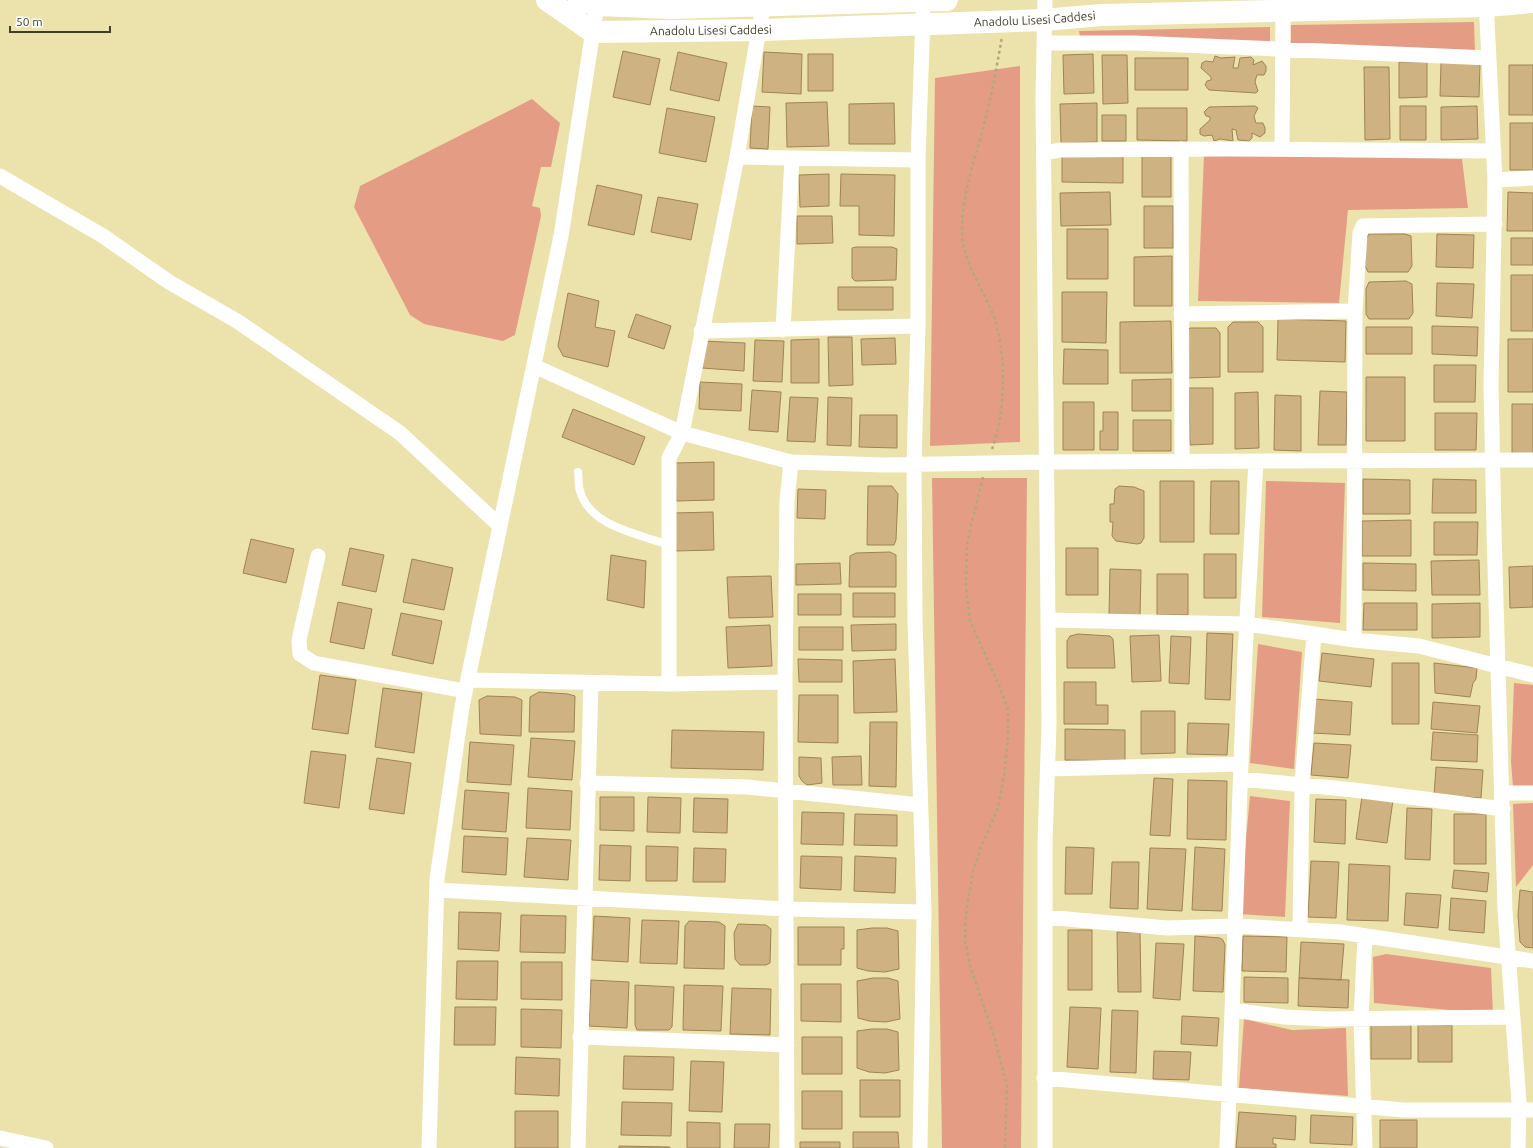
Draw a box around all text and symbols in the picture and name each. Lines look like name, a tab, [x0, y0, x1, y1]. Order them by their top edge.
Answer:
scale bar	[10, 8, 110, 34]
street label: Anadolu Lisesi Caddesi	[974, 9, 1096, 28]
text: 50 m	[16, 15, 43, 28]
street label: Anadolu Lisesi Caddesi	[650, 23, 772, 37]

